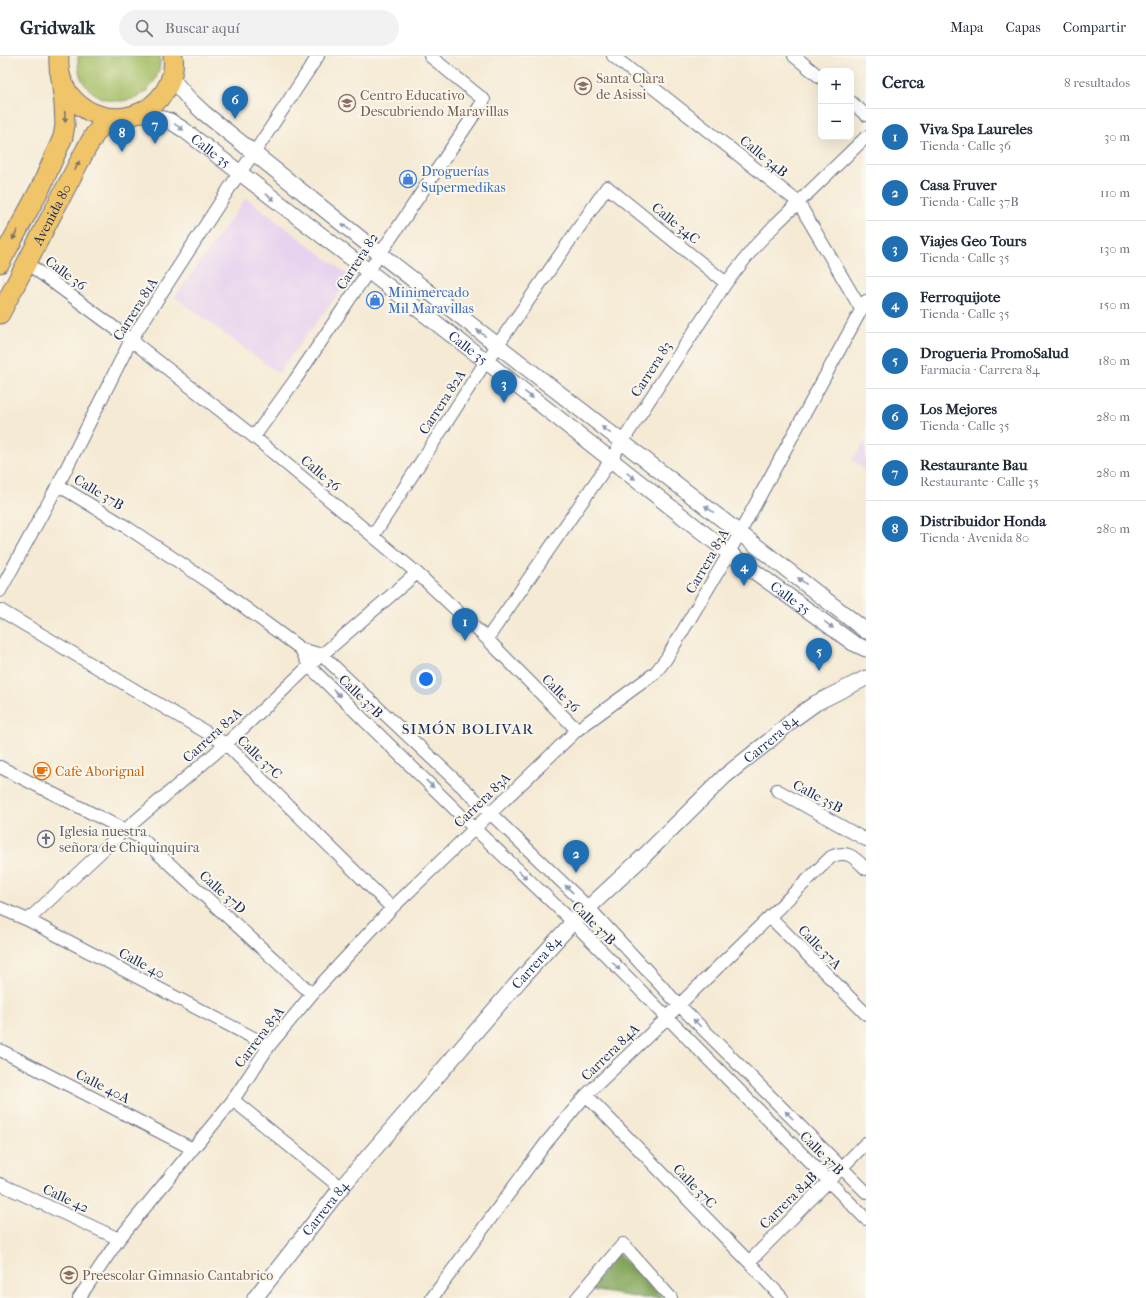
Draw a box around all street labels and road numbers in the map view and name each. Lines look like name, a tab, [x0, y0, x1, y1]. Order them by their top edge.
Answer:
street label: Calle 35	[187, 130, 234, 172]
street label: Calle 34B	[736, 132, 791, 181]
street label: Avenida 80	[29, 181, 75, 249]
street label: Calle 34C	[648, 199, 703, 248]
street label: Carrera 82	[333, 230, 382, 293]
street label: Calle 36	[42, 253, 90, 295]
street label: Carrera 81A	[109, 274, 162, 344]
street label: Calle 35	[445, 327, 491, 369]
street label: Carrera 83	[627, 338, 676, 400]
street label: Carrera 82A	[415, 366, 470, 438]
street label: Calle 36	[297, 452, 344, 495]
street label: Calle 37B	[71, 471, 127, 514]
street label: Carrera 83A	[682, 525, 733, 597]
street label: Calle 35	[767, 578, 814, 618]
street label: Calle 37B	[335, 671, 386, 722]
street label: Calle 36	[538, 671, 583, 716]
street label: Carrera 82A	[179, 704, 246, 766]
street label: Carrera 84	[740, 711, 802, 767]
street label: Calle 37C	[234, 732, 285, 783]
street label: Carrera 83A	[451, 769, 515, 831]
street label: Calle 35B	[790, 776, 846, 817]
street label: Calle 37D	[196, 867, 250, 918]
street label: Calle 37B	[568, 898, 619, 949]
street label: Calle 37A	[794, 922, 846, 974]
street label: Carrera 84	[508, 932, 565, 993]
street label: Calle 40	[116, 944, 168, 983]
street label: Carrera 83A	[231, 1003, 288, 1071]
street label: Carrera 84A	[578, 1020, 644, 1084]
street label: Calle 40A	[73, 1066, 134, 1108]
street label: Calle 37B	[796, 1128, 847, 1179]
street label: Calle 37C	[669, 1161, 720, 1212]
street label: Carrera 84B	[756, 1168, 821, 1233]
street label: Carrera 84	[299, 1177, 353, 1239]
street label: Calle 42	[40, 1180, 92, 1216]

